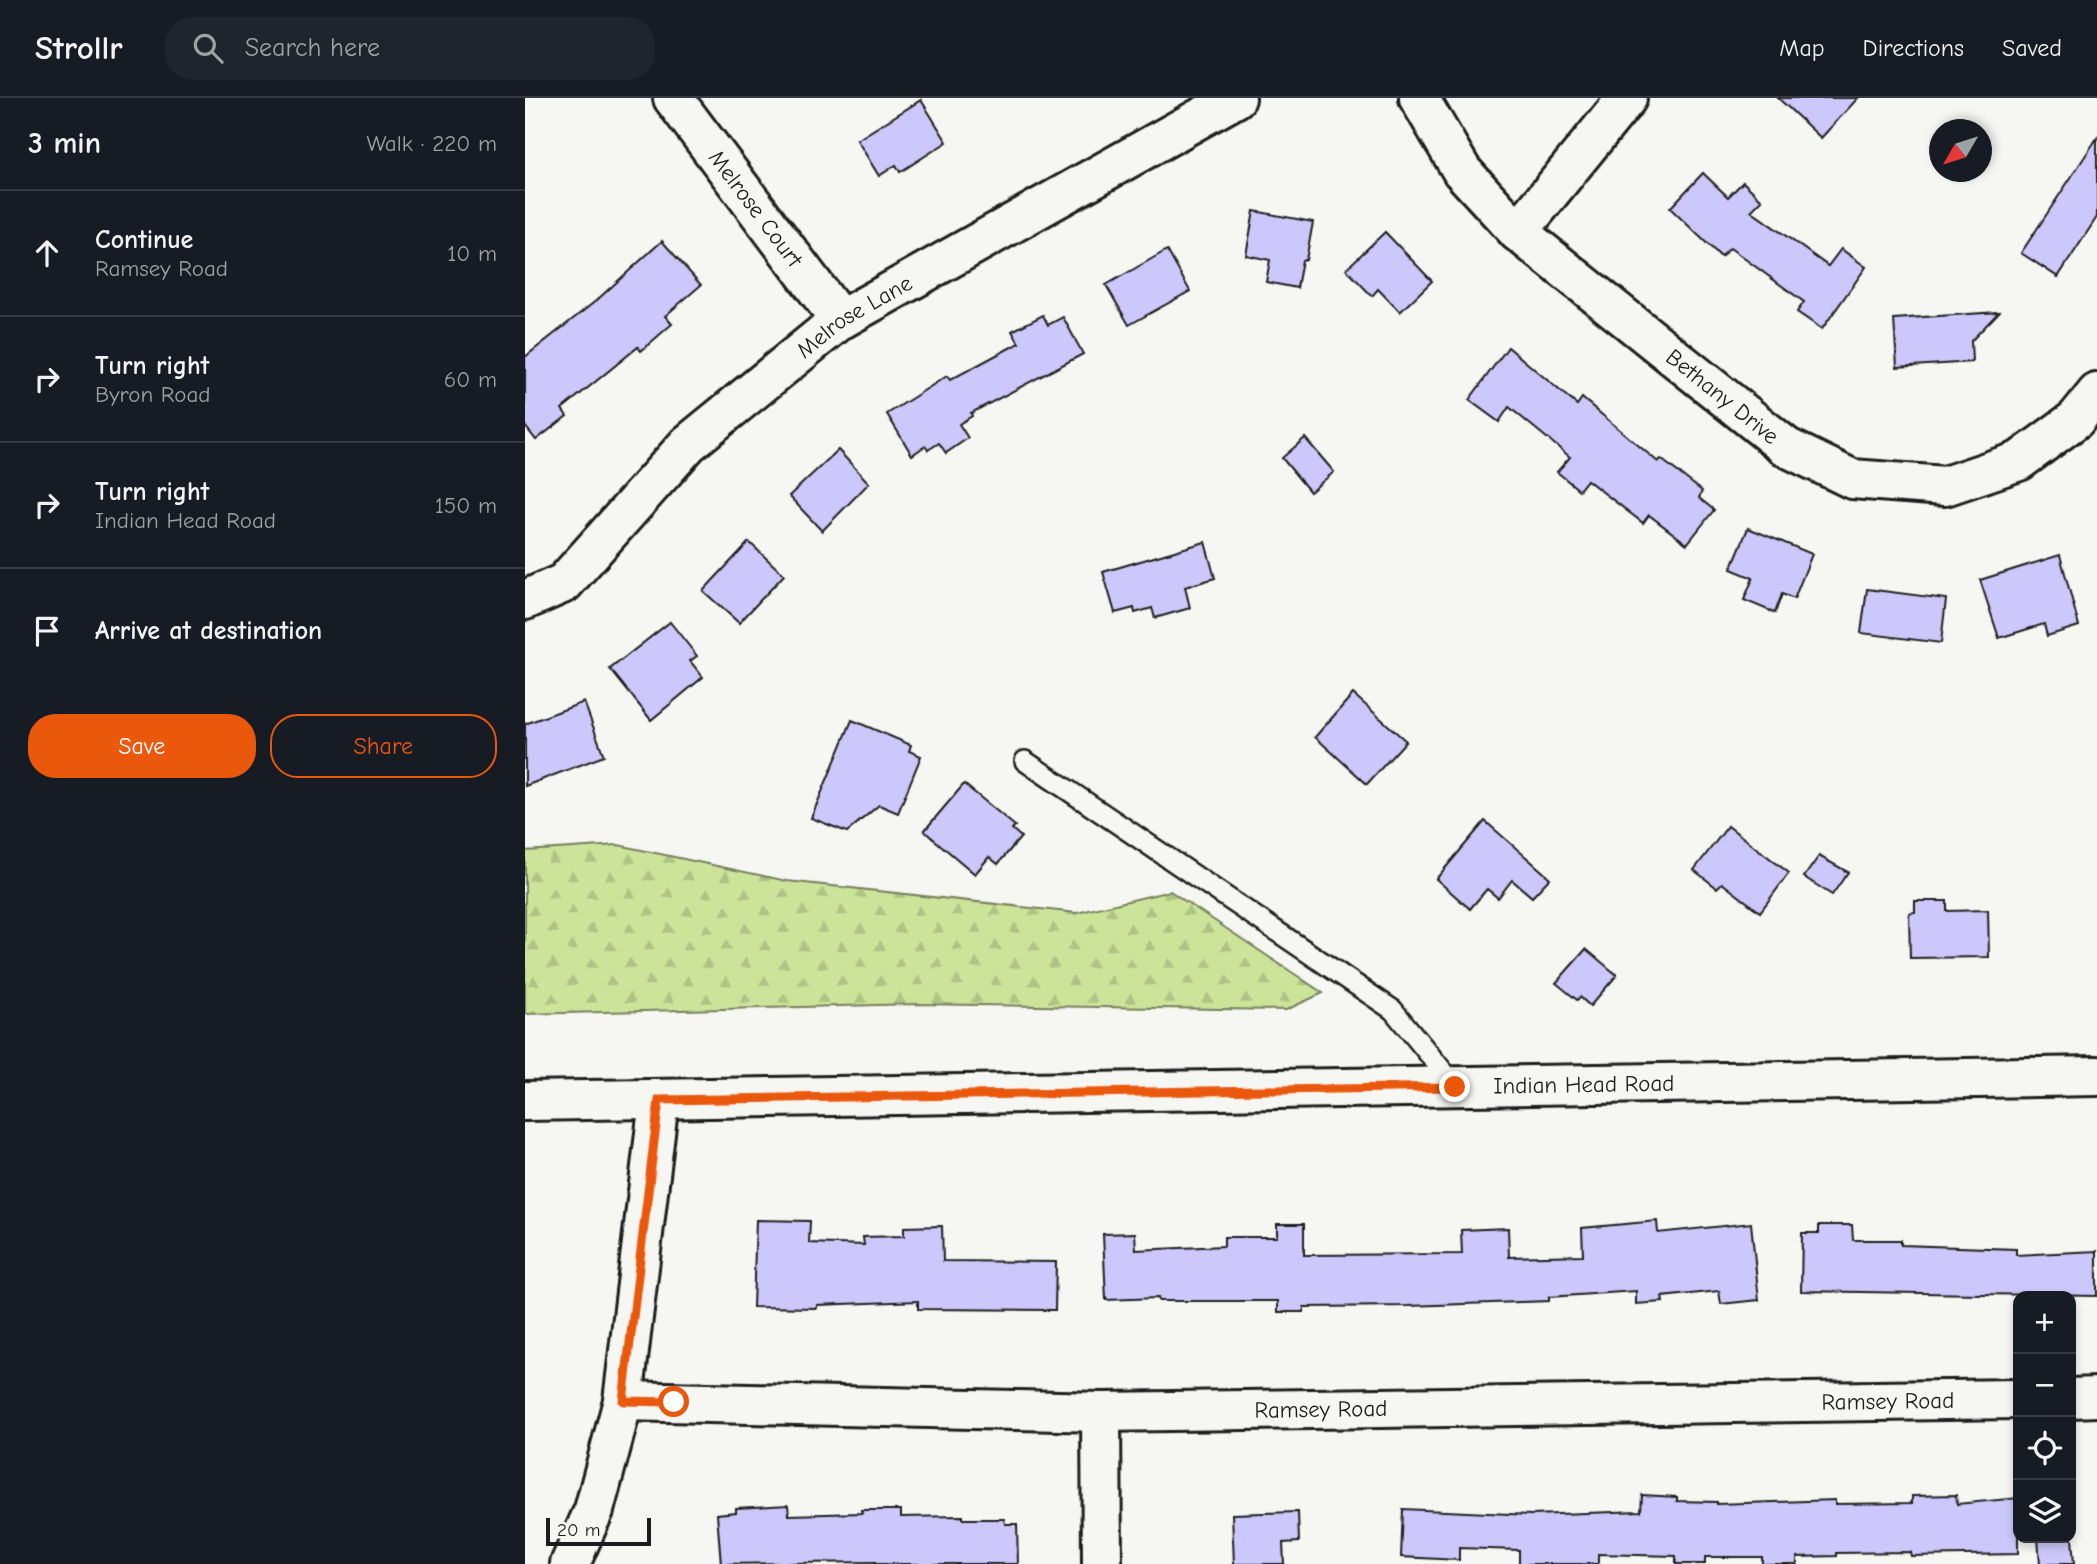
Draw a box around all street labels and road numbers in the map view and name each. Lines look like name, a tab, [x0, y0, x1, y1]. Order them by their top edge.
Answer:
street label: Melrose Court	[703, 145, 809, 273]
street label: Melrose Lane	[791, 269, 917, 364]
street label: Bethany Drive	[1661, 343, 1784, 450]
street label: Indian Head Road	[1493, 1070, 1675, 1100]
street label: Ramsey Road	[1821, 1387, 1955, 1416]
street label: Ramsey Road	[1254, 1395, 1388, 1424]

